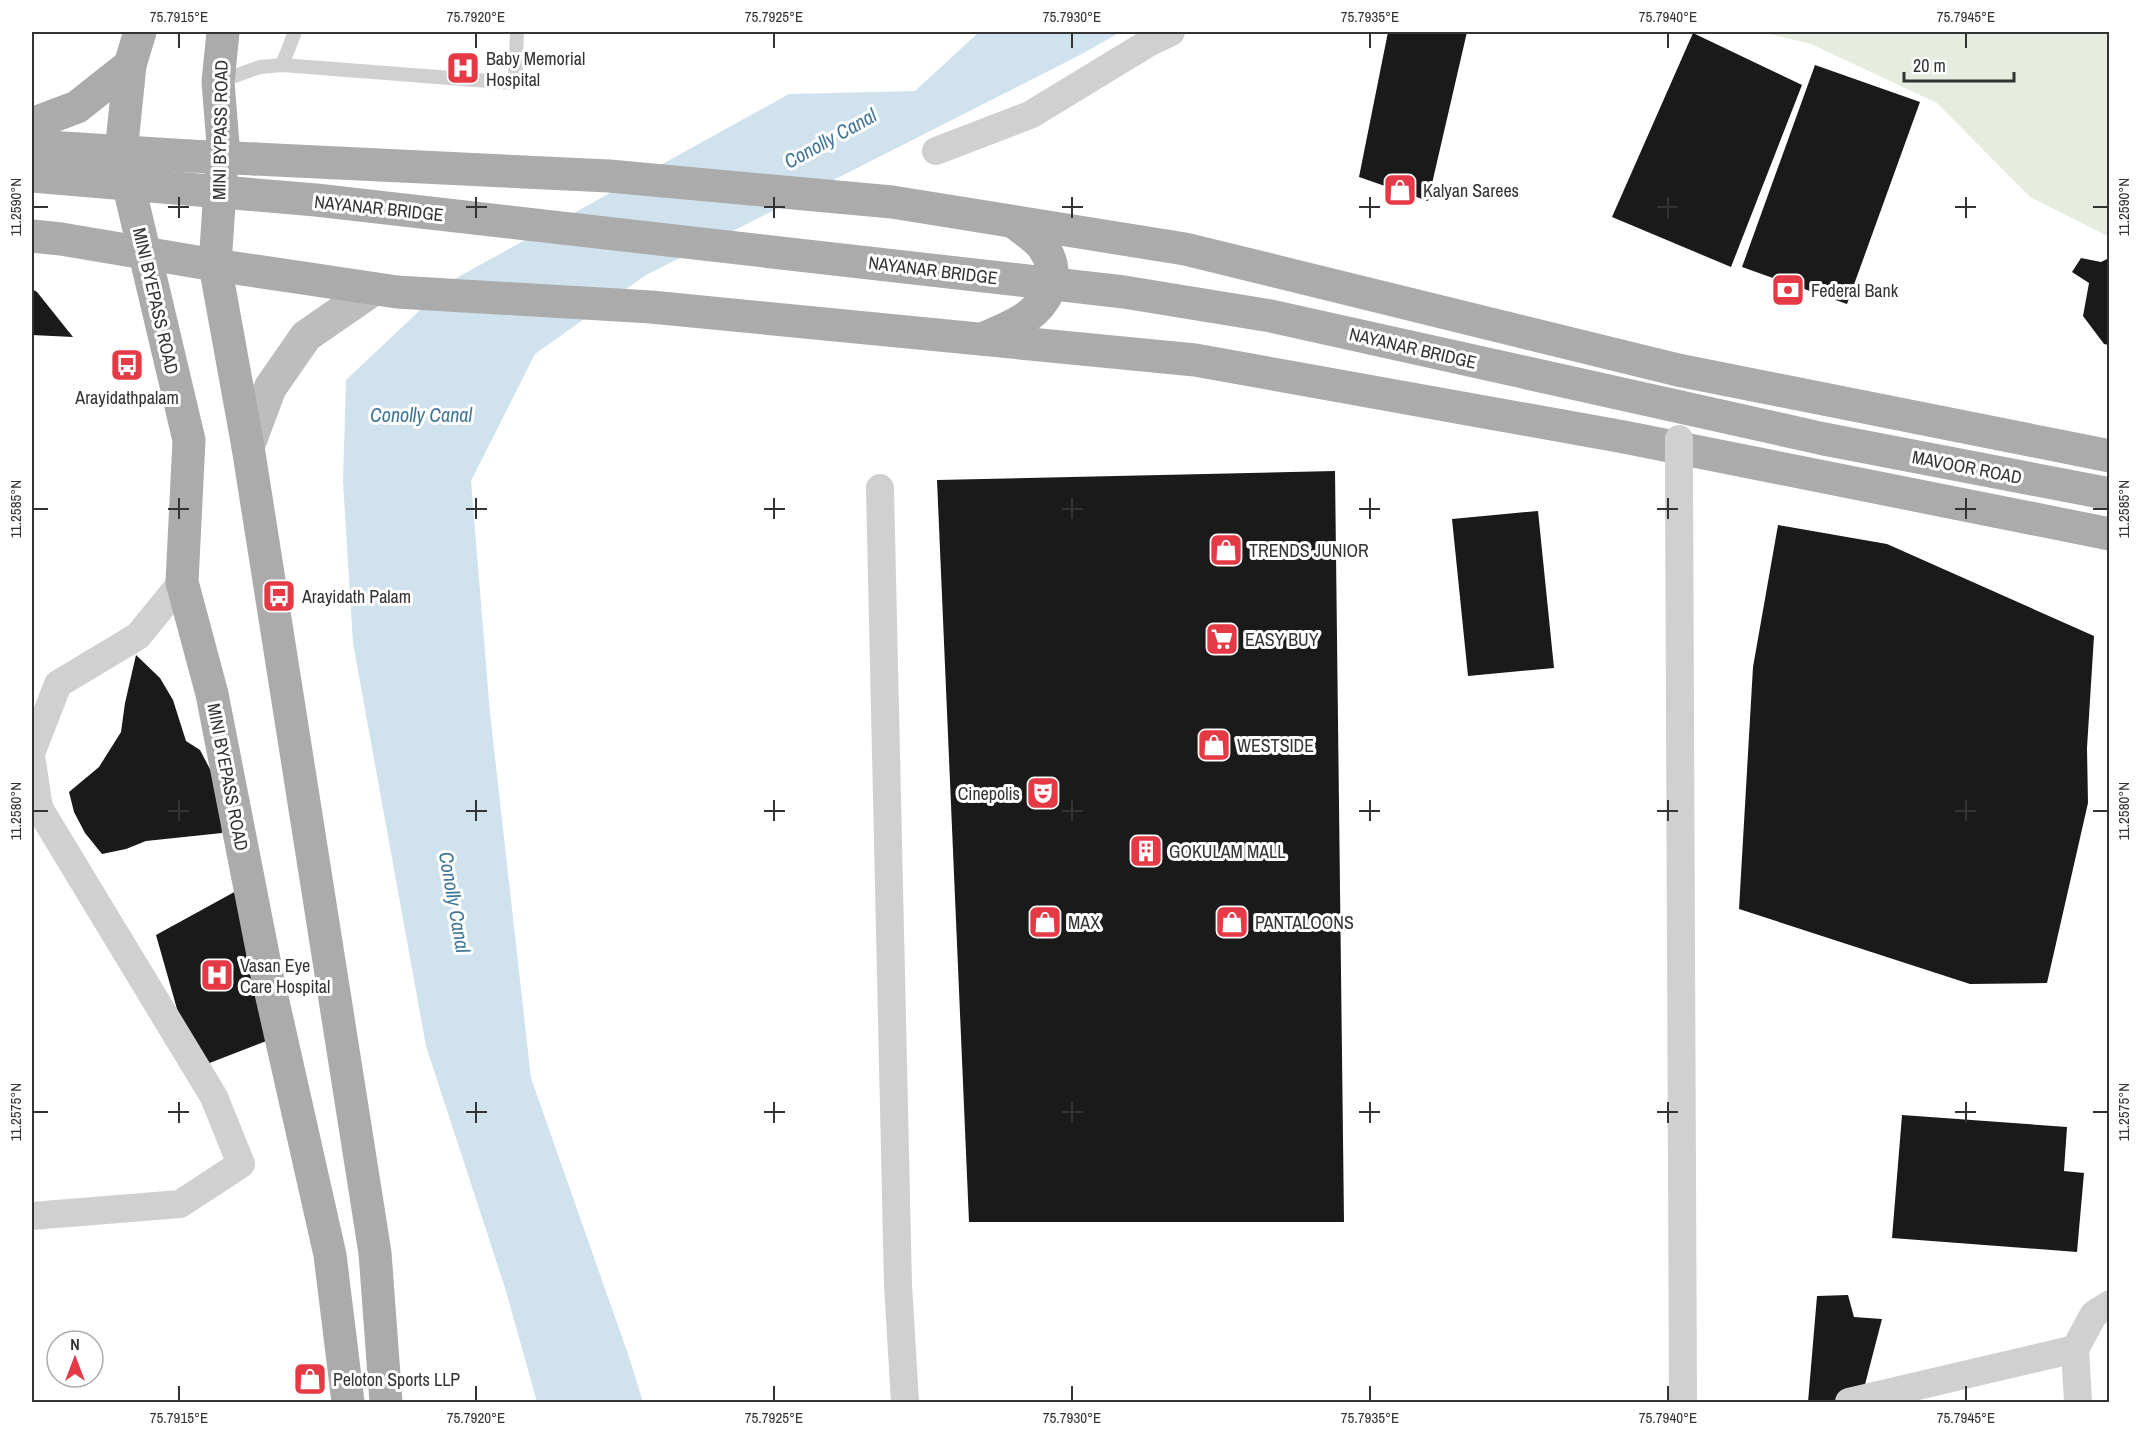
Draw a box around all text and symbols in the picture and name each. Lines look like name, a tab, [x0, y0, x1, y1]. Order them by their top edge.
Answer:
text: 75.7915°E	[150, 6, 208, 27]
text: 75.7920°E	[447, 6, 505, 27]
text: 75.7925°E	[745, 6, 803, 27]
text: 75.7930°E	[1043, 6, 1101, 27]
text: 75.7935°E	[1341, 6, 1399, 27]
text: 75.7940°E	[1639, 6, 1697, 27]
text: 75.7945°E	[1937, 6, 1995, 27]
scale bar	[1904, 45, 2014, 83]
place label: Baby Memorial Hospital	[486, 46, 585, 92]
hospital icon: Baby Memorial Hospital	[445, 50, 481, 86]
text: 20 m	[1913, 53, 1946, 78]
street label: MINI BYPASS ROAD	[206, 60, 234, 200]
water label: Conolly Canal	[779, 101, 881, 175]
shop icon: Kalyan Sarees	[1382, 172, 1418, 208]
text: 11.2590°N	[5, 178, 26, 236]
place label: Kalyan Sarees	[1423, 178, 1519, 203]
text: 11.2590°N	[2113, 178, 2134, 236]
street label: NAYANAR BRIDGE	[313, 189, 445, 227]
street label: MINI BYEPASS ROAD	[127, 225, 185, 377]
street label: NAYANAR BRIDGE	[867, 250, 999, 290]
bank icon: Federal Bank	[1770, 272, 1806, 308]
place label: Federal Bank	[1811, 278, 1899, 303]
street label: NAYANAR BRIDGE	[1347, 321, 1479, 375]
bus stop icon: Arayidathpalam	[109, 347, 145, 383]
place label: Arayidathpalam	[74, 385, 179, 410]
water label: Conolly Canal	[370, 401, 472, 428]
street label: MAVOOR ROAD	[1910, 444, 2024, 490]
text: 11.2585°N	[5, 480, 26, 538]
text: 11.2585°N	[2113, 480, 2134, 538]
shop icon: TRENDS JUNIOR	[1208, 532, 1244, 568]
place label: TRENDS JUNIOR	[1249, 538, 1369, 563]
bus stop icon: Arayidath Palam	[261, 578, 297, 614]
place label: Arayidath Palam	[301, 584, 411, 609]
supermarket icon: EASY BUY	[1204, 621, 1240, 657]
place label: EASY BUY	[1245, 627, 1319, 652]
street label: MINI BYEPASS ROAD	[201, 701, 255, 853]
shop icon: WESTSIDE	[1196, 727, 1232, 763]
place label: WESTSIDE	[1237, 733, 1314, 758]
theatre icon: Cinepolis	[1025, 775, 1061, 811]
place label: Cinepolis	[958, 781, 1020, 806]
text: 11.2580°N	[5, 782, 26, 840]
text: 11.2580°N	[2113, 782, 2134, 840]
building icon: GOKULAM MALL	[1128, 833, 1164, 869]
place label: GOKULAM MALL	[1169, 839, 1285, 864]
water label: Conolly Canal	[433, 849, 477, 955]
shop icon: MAX	[1027, 904, 1063, 940]
shop icon: PANTALOONS	[1214, 904, 1250, 940]
place label: MAX	[1068, 910, 1100, 935]
place label: PANTALOONS	[1255, 910, 1354, 935]
place label: Vasan Eye Care Hospital	[240, 953, 330, 999]
hospital icon: Vasan Eye Care Hospital	[199, 957, 235, 993]
text: 11.2575°N	[5, 1083, 26, 1141]
text: 11.2575°N	[2113, 1083, 2134, 1141]
north arrow	[45, 1329, 105, 1389]
text: N	[70, 1333, 80, 1355]
shop icon: Peloton Sports LLP	[292, 1361, 328, 1397]
place label: Peloton Sports LLP	[333, 1367, 460, 1392]
text: 75.7915°E	[150, 1407, 208, 1428]
text: 75.7920°E	[447, 1407, 505, 1428]
text: 75.7925°E	[745, 1407, 803, 1428]
text: 75.7930°E	[1043, 1407, 1101, 1428]
text: 75.7935°E	[1341, 1407, 1399, 1428]
text: 75.7940°E	[1639, 1407, 1697, 1428]
text: 75.7945°E	[1937, 1407, 1995, 1428]

